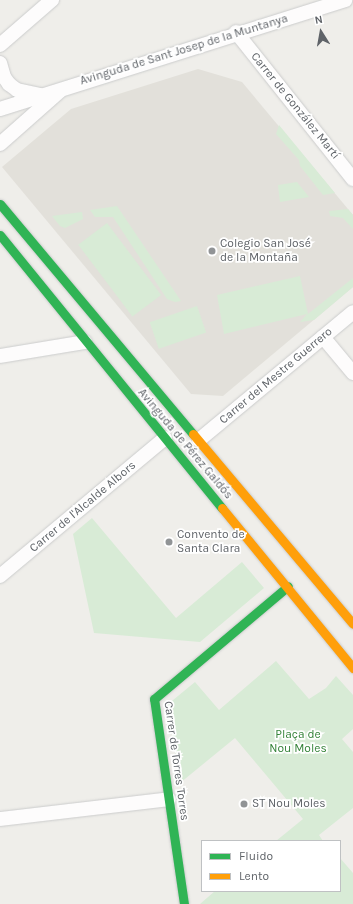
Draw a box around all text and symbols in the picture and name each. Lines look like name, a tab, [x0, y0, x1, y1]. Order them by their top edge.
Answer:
street label: Avinguda de Sant Josep de la Muntanya	[78, 11, 290, 89]
north arrow	[301, 12, 341, 52]
text: N	[313, 13, 324, 27]
street label: Carrer de González Martí	[247, 50, 343, 162]
place label: Colegio San José de la Montaña	[220, 237, 311, 265]
marker: Colegio San José de la Montaña	[207, 246, 217, 256]
street label: Carrer del Mestre Guerrero	[217, 325, 335, 427]
street label: Avinguda de Pérez Galdós	[135, 386, 235, 502]
street label: Carrer de l'Alcalde Albors	[27, 458, 139, 556]
place label: Convento de Santa Clara	[177, 528, 245, 556]
marker: Convento de Santa Clara	[164, 537, 174, 547]
street label: Carrer de Torres Torres	[160, 700, 192, 822]
park label: Plaça de Nou Moles	[269, 728, 327, 756]
place label: ST Nou Moles	[252, 797, 326, 811]
marker: ST Nou Moles	[239, 799, 249, 809]
legend	[201, 840, 341, 892]
text: Fluido	[239, 849, 273, 863]
text: Lento	[239, 869, 269, 883]

